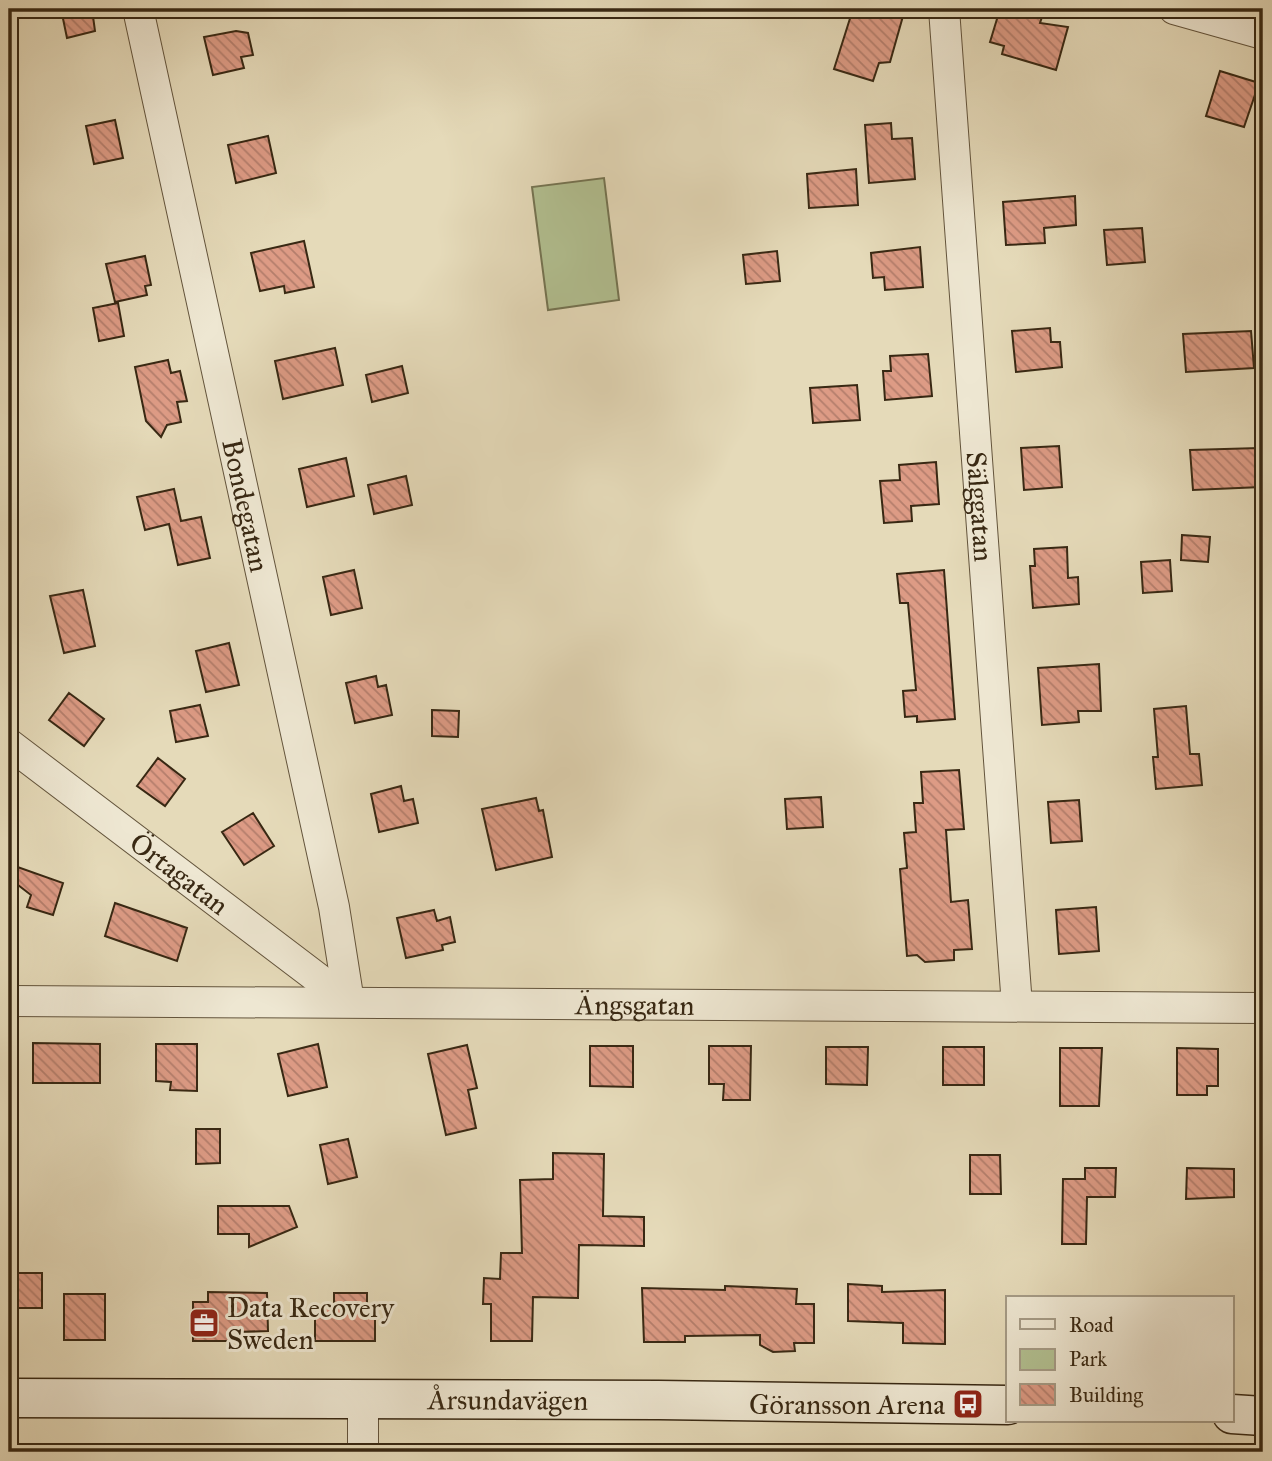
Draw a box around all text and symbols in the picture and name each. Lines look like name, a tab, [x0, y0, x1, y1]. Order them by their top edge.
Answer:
street label: Bondegatan	[214, 435, 277, 575]
street label: Sälggatan	[958, 450, 1001, 563]
street label: Örtagatan	[123, 825, 236, 923]
street label: Ängsgatan	[574, 987, 695, 1023]
place label: Data Recovery Sweden	[227, 1290, 395, 1357]
legend	[1006, 1296, 1234, 1422]
office icon: Data Recovery Sweden	[187, 1306, 221, 1340]
text: Road	[1069, 1312, 1114, 1338]
text: Park	[1069, 1346, 1107, 1372]
street label: Årsundavägen	[427, 1382, 588, 1418]
text: Building	[1069, 1382, 1143, 1408]
place label: Göransson Arena	[749, 1387, 945, 1422]
bus stop icon: Göransson Arena	[951, 1387, 985, 1421]

